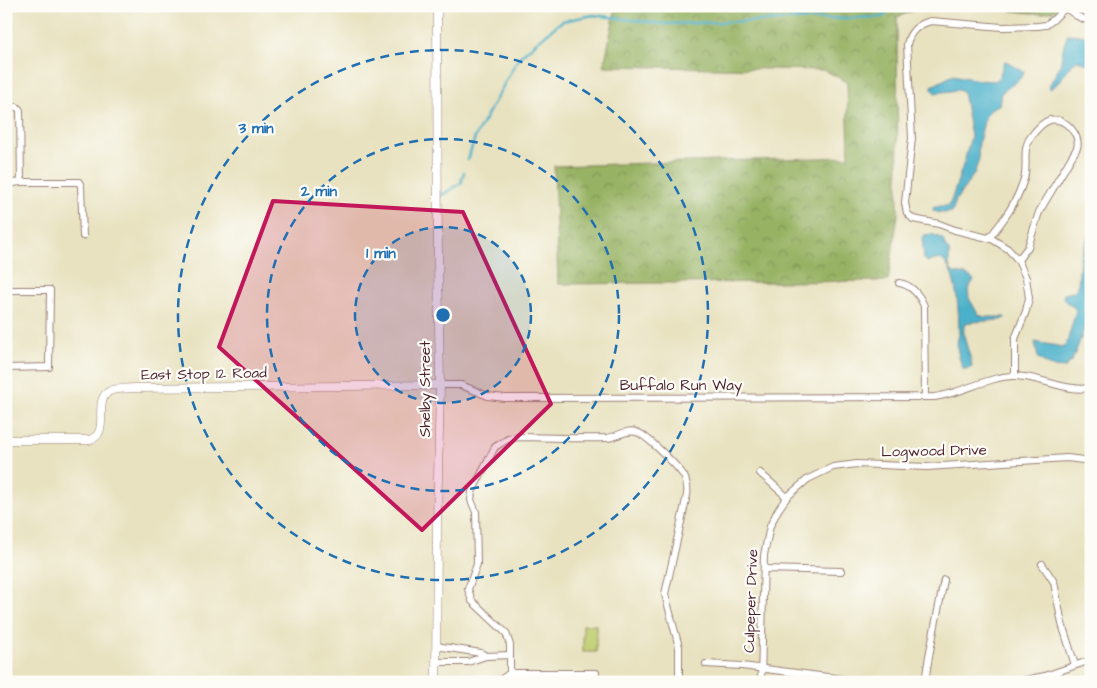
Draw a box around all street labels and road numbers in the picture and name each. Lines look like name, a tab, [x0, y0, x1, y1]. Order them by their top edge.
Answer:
street label: Shelby Street	[415, 341, 437, 437]
street label: East Stop 12 Road	[141, 362, 267, 386]
street label: Buffalo Run Way	[620, 375, 742, 397]
street label: Logwood Drive	[881, 440, 987, 463]
street label: Culpeper Drive	[739, 549, 763, 653]

